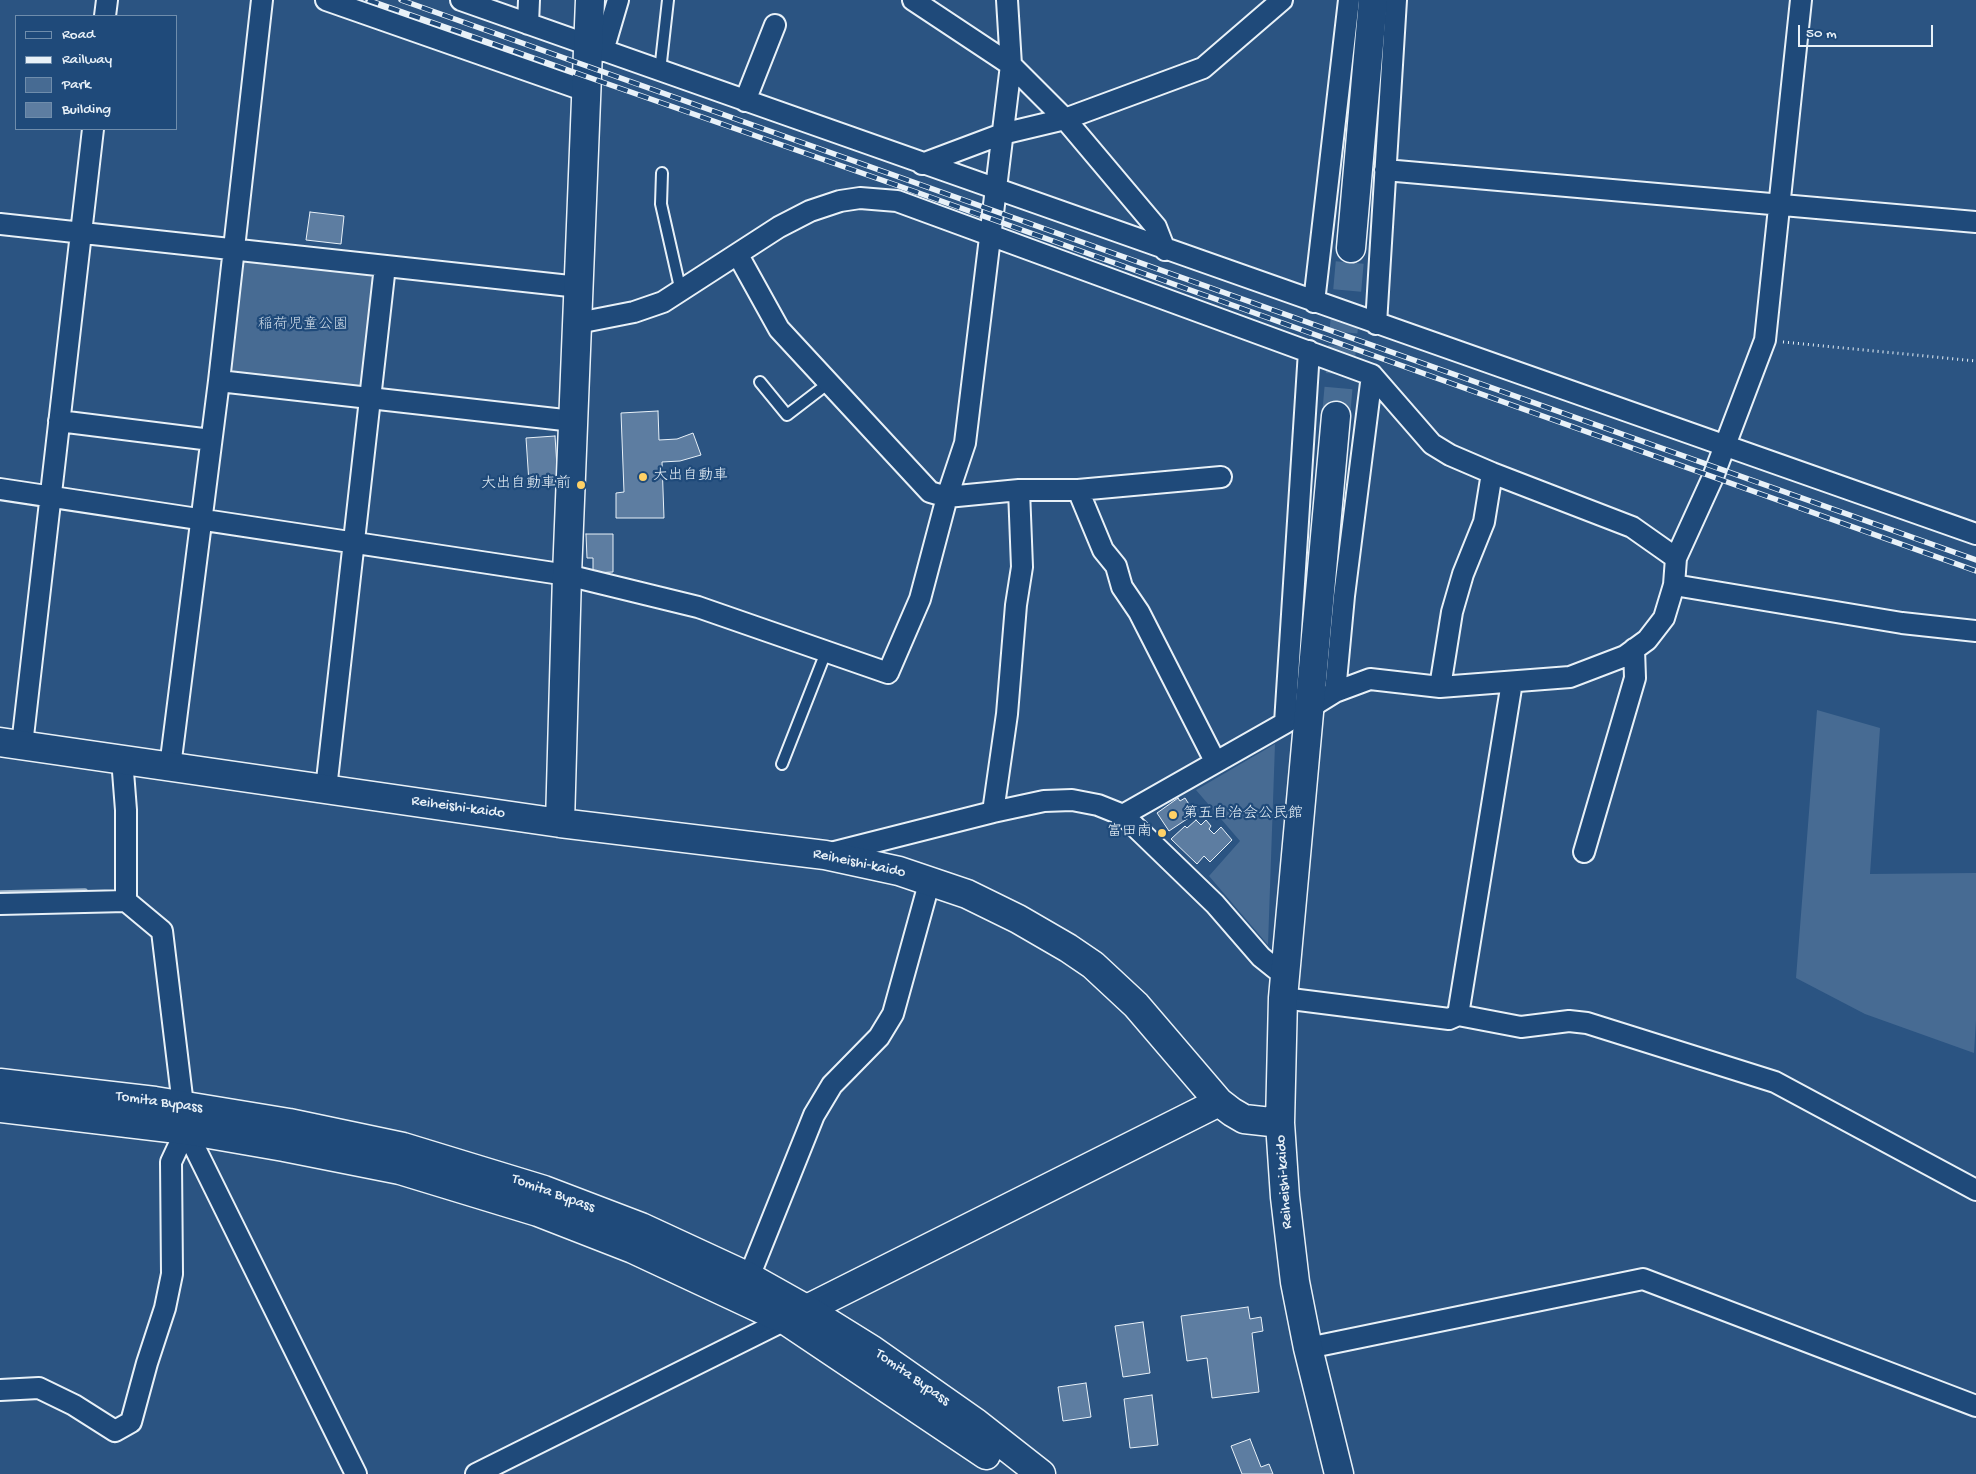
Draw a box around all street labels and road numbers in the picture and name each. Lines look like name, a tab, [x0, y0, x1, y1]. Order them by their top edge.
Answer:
street label: Reiheishi-kaido	[410, 793, 506, 823]
street label: Reiheishi-kaido	[811, 845, 907, 883]
street label: Tomita Bypass	[115, 1088, 203, 1118]
street label: Reiheishi-kaido	[1273, 1134, 1297, 1230]
street label: Tomita Bypass	[509, 1171, 597, 1217]
street label: Tomita Bypass	[871, 1346, 953, 1410]

